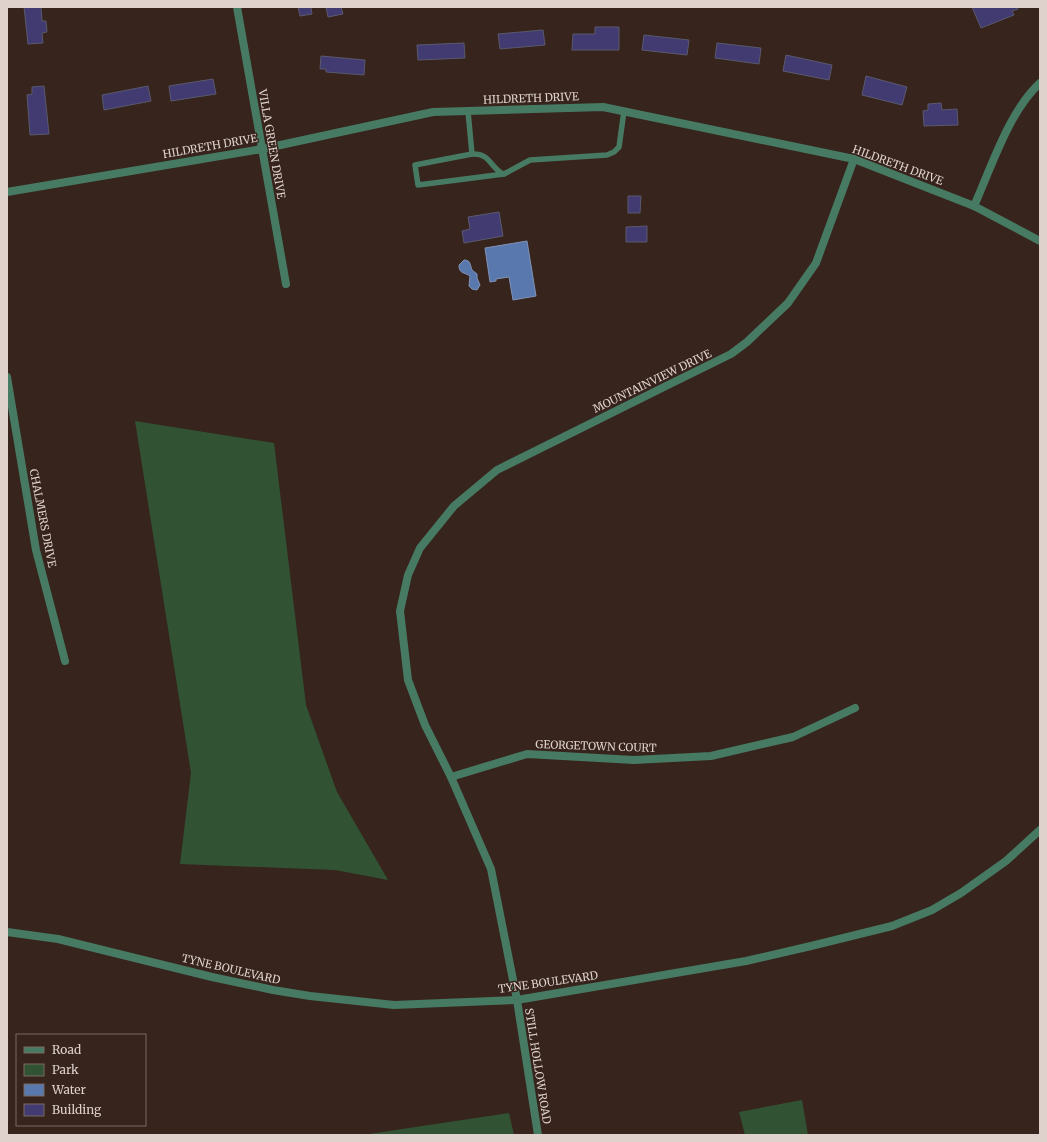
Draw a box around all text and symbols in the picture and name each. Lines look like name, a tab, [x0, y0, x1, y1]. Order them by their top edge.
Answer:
street label: VILLA GREEN DRIVE	[255, 87, 289, 200]
street label: HILDRETH DRIVE	[483, 89, 579, 107]
street label: HILDRETH DRIVE	[162, 131, 258, 161]
street label: HILDRETH DRIVE	[851, 142, 945, 188]
street label: MOUNTAINVIEW DRIVE	[590, 346, 714, 416]
street label: CHALMERS DRIVE	[27, 468, 59, 568]
street label: GEORGETOWN COURT	[535, 737, 657, 755]
street label: TYNE BOULEVARD	[180, 951, 282, 987]
street label: TYNE BOULEVARD	[497, 968, 599, 996]
street label: STILL HOLLOW ROAD	[522, 1007, 554, 1125]
legend	[16, 1034, 146, 1126]
text: Road	[52, 1042, 81, 1057]
text: Park	[52, 1062, 79, 1077]
text: Water	[51, 1082, 87, 1097]
text: Building	[52, 1102, 102, 1117]

